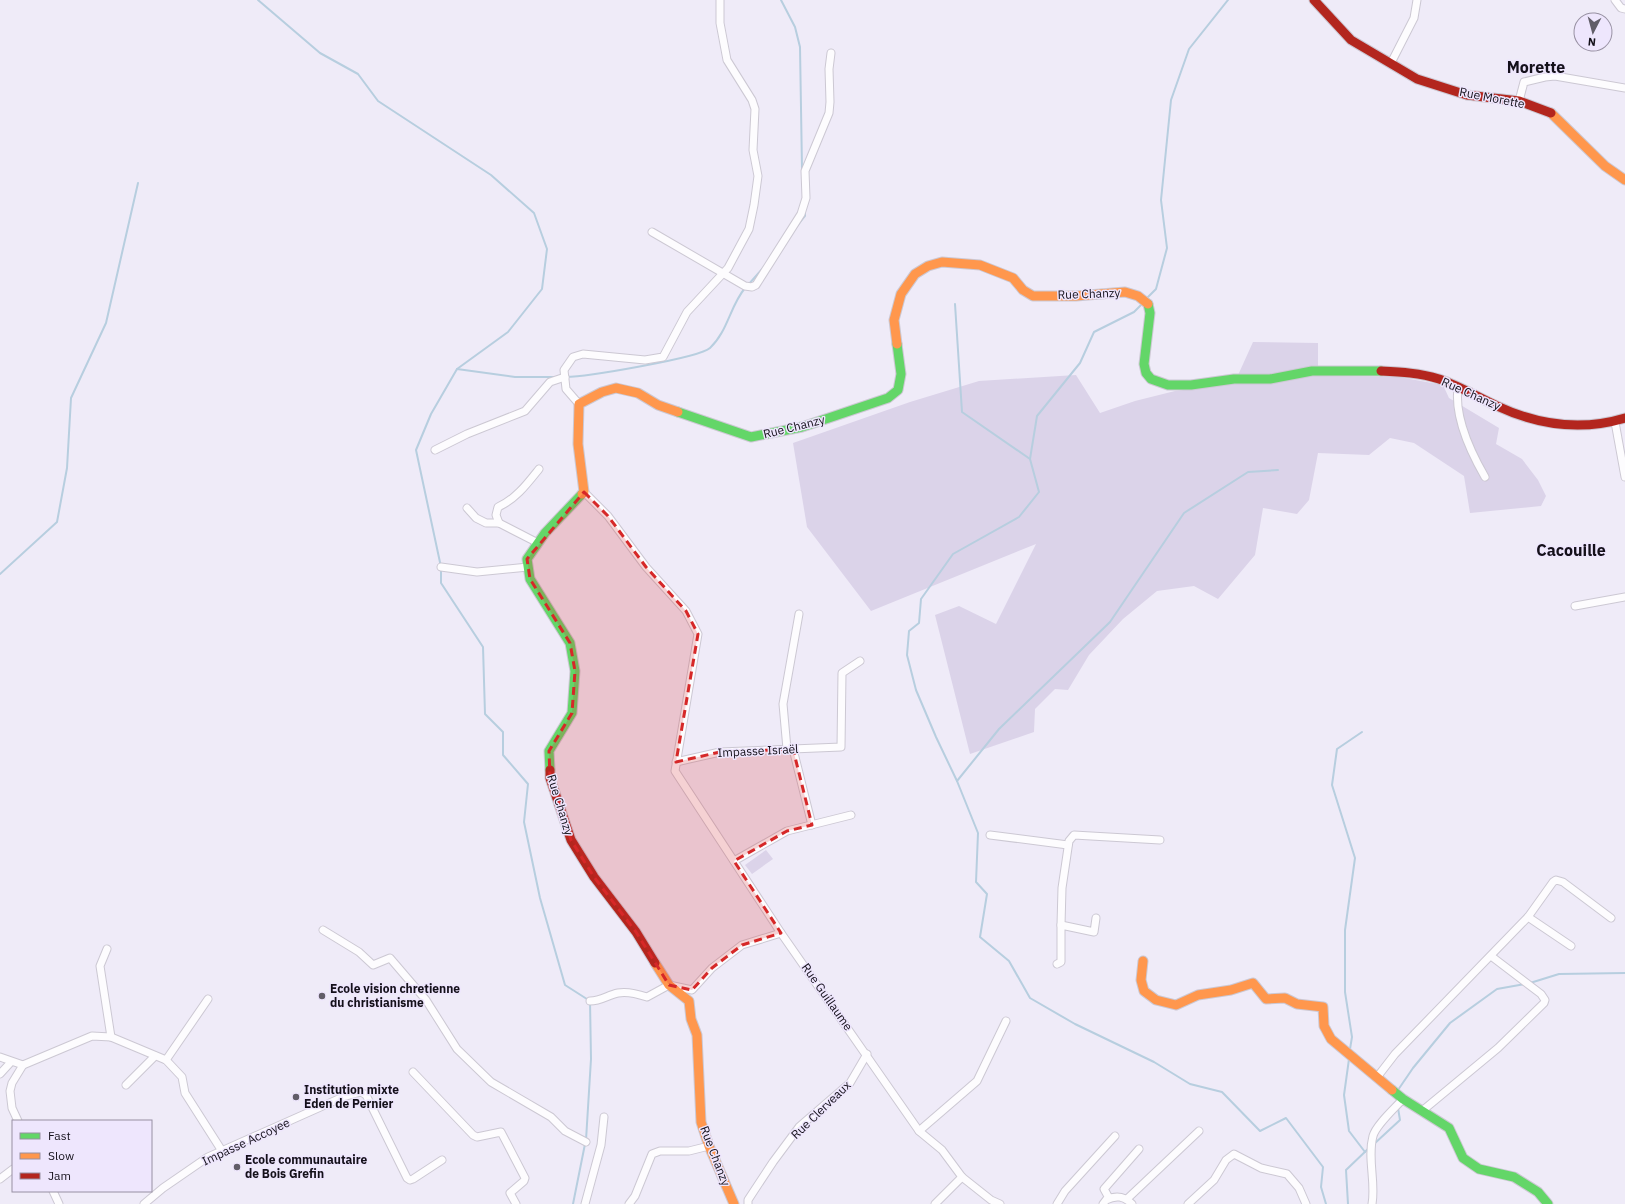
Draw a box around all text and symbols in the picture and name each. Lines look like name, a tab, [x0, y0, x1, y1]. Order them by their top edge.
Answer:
north arrow	[1573, 12, 1613, 52]
text: N	[1587, 35, 1597, 49]
district label: Morette	[1507, 57, 1565, 77]
street label: Rue Morette	[1458, 84, 1526, 111]
street label: Rue Chanzy	[1057, 285, 1121, 302]
street label: Rue Chanzy	[1439, 374, 1503, 413]
street label: Rue Chanzy	[762, 412, 826, 441]
district label: Cacouille	[1536, 540, 1606, 560]
street label: Impasse Israël	[717, 741, 799, 760]
street label: Rue Chanzy	[544, 773, 577, 837]
street label: Rue Guillaume	[799, 960, 856, 1034]
place label: Ecole vision chretienne du christianisme	[330, 981, 460, 1010]
marker: Ecole vision chretienne du christianisme	[317, 991, 327, 1001]
street label: Rue Clerveaux	[788, 1077, 854, 1142]
place label: Institution mixte Eden de Pernier	[304, 1082, 399, 1111]
marker: Institution mixte Eden de Pernier	[291, 1092, 301, 1102]
street label: Impasse Accoyee	[200, 1114, 292, 1168]
legend	[12, 1120, 152, 1192]
street label: Rue Chanzy	[697, 1124, 734, 1188]
text: Fast	[48, 1128, 71, 1143]
text: Slow	[48, 1148, 74, 1163]
place label: Ecole communautaire de Bois Grefin	[245, 1152, 368, 1181]
marker: Ecole communautaire de Bois Grefin	[232, 1162, 242, 1172]
text: Jam	[48, 1168, 71, 1183]

